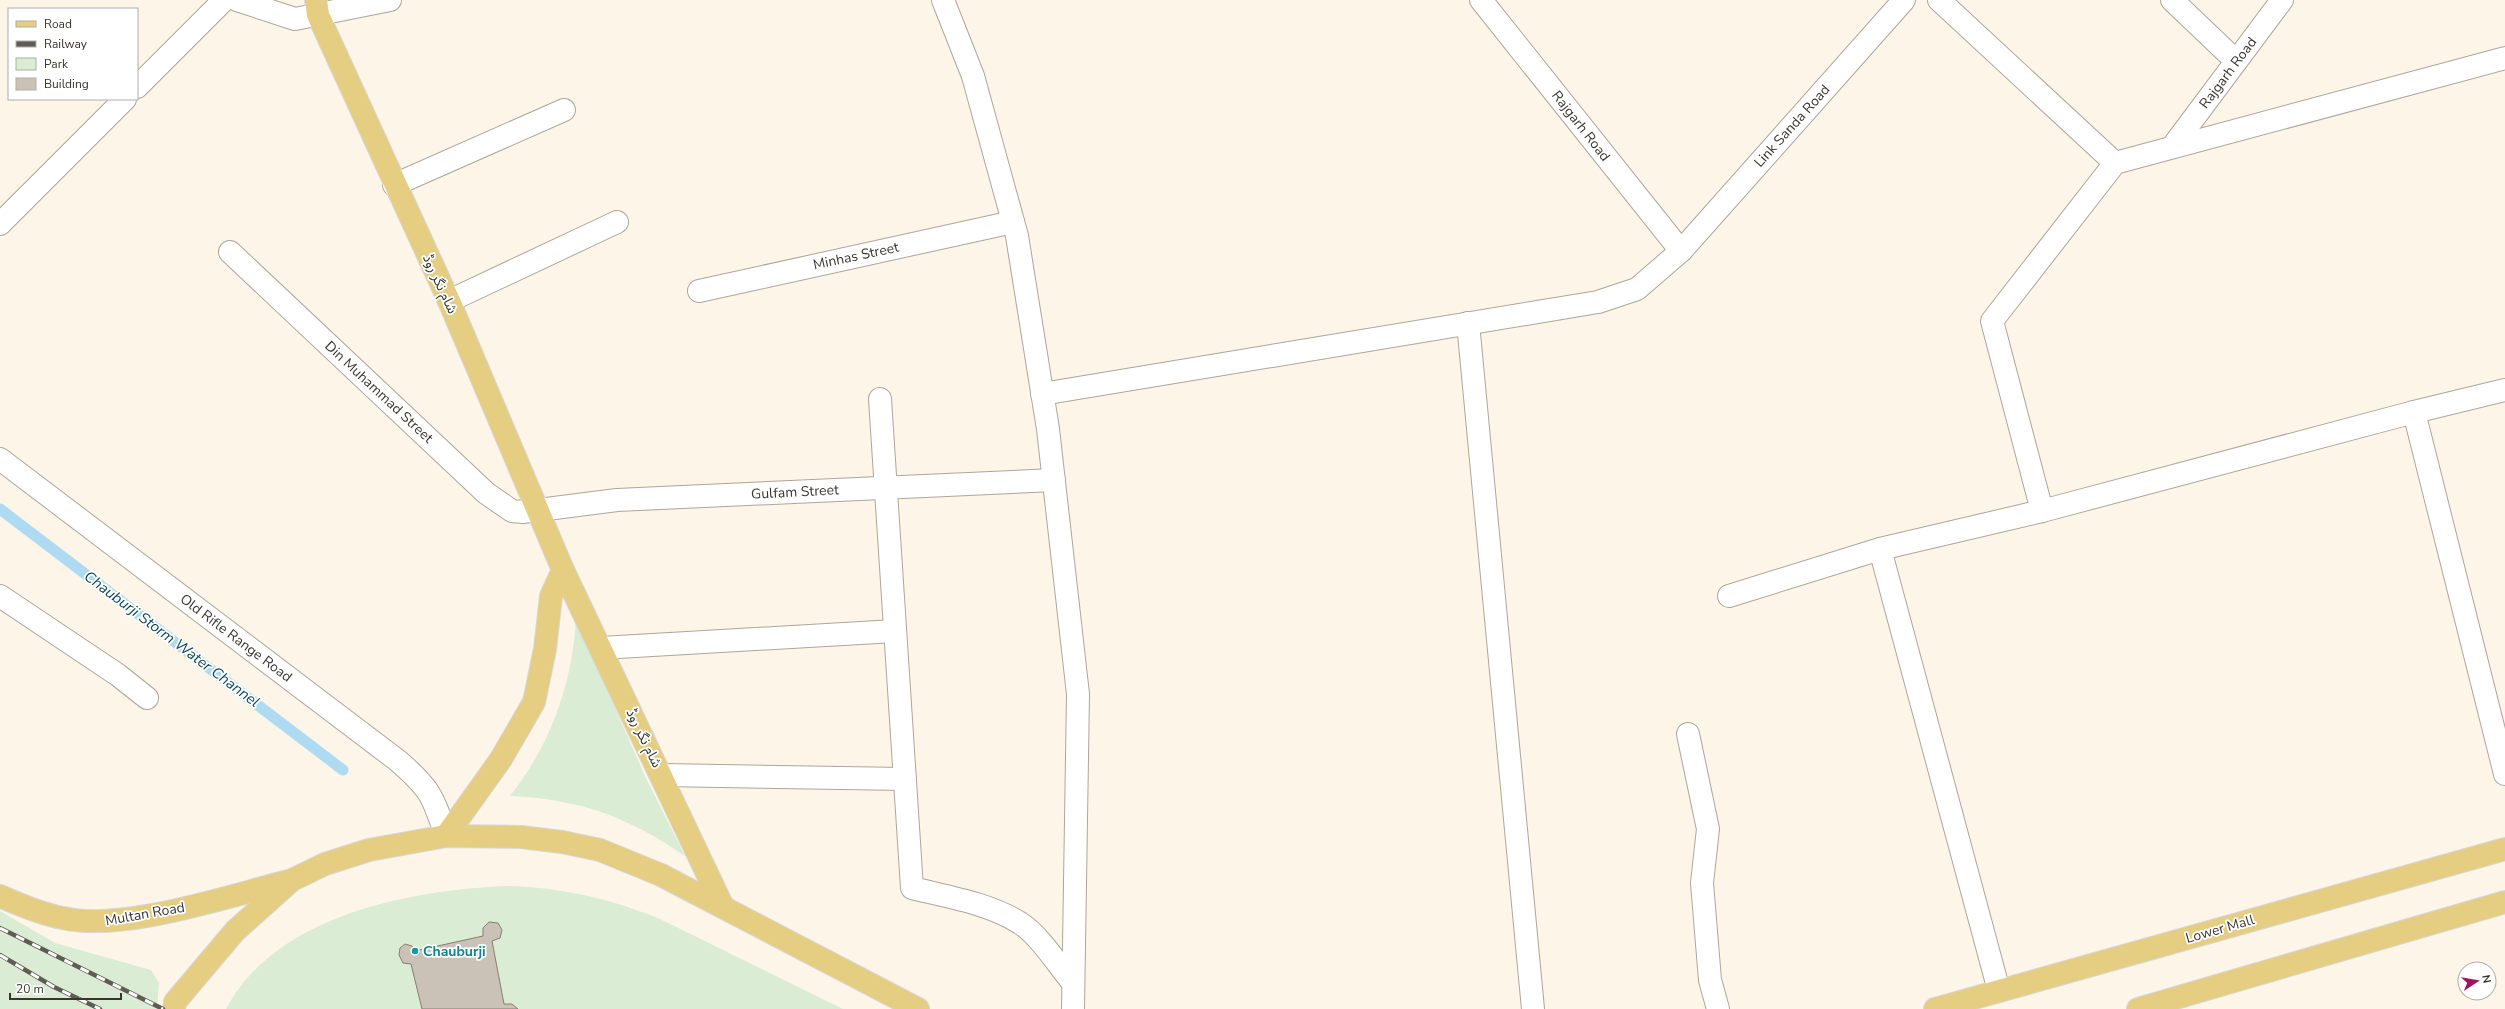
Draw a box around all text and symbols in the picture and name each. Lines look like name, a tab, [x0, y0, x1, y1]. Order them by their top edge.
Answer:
legend	[8, 8, 138, 100]
text: Road	[44, 16, 72, 32]
street label: Rajgarh Road	[2195, 33, 2261, 113]
text: Railway	[44, 36, 88, 52]
text: Park	[44, 56, 69, 72]
text: Building	[44, 76, 89, 92]
street label: Link Sanda Road	[1750, 81, 1834, 171]
street label: Rajgarh Road	[1547, 87, 1615, 165]
street label: Minhas Street	[811, 238, 901, 274]
street label: شام نگر روڈ	[417, 251, 462, 317]
street label: Din Muhammad Street	[321, 337, 437, 447]
street label: Gulfam Street	[751, 480, 839, 504]
water label: Chauburji Storm Water Channel	[80, 566, 264, 712]
street label: Old Rifle Range Road	[176, 590, 296, 686]
street label: شام نگر روڈ	[621, 705, 666, 771]
street label: Multan Road	[104, 898, 186, 930]
street label: Lower Mall	[2183, 910, 2257, 948]
place label: Chauburji	[423, 942, 486, 961]
marker: Chauburji	[410, 946, 420, 956]
north arrow	[2457, 961, 2497, 1001]
text: N	[2478, 973, 2494, 985]
scale bar	[10, 975, 121, 1001]
text: 20 m	[16, 981, 44, 997]

